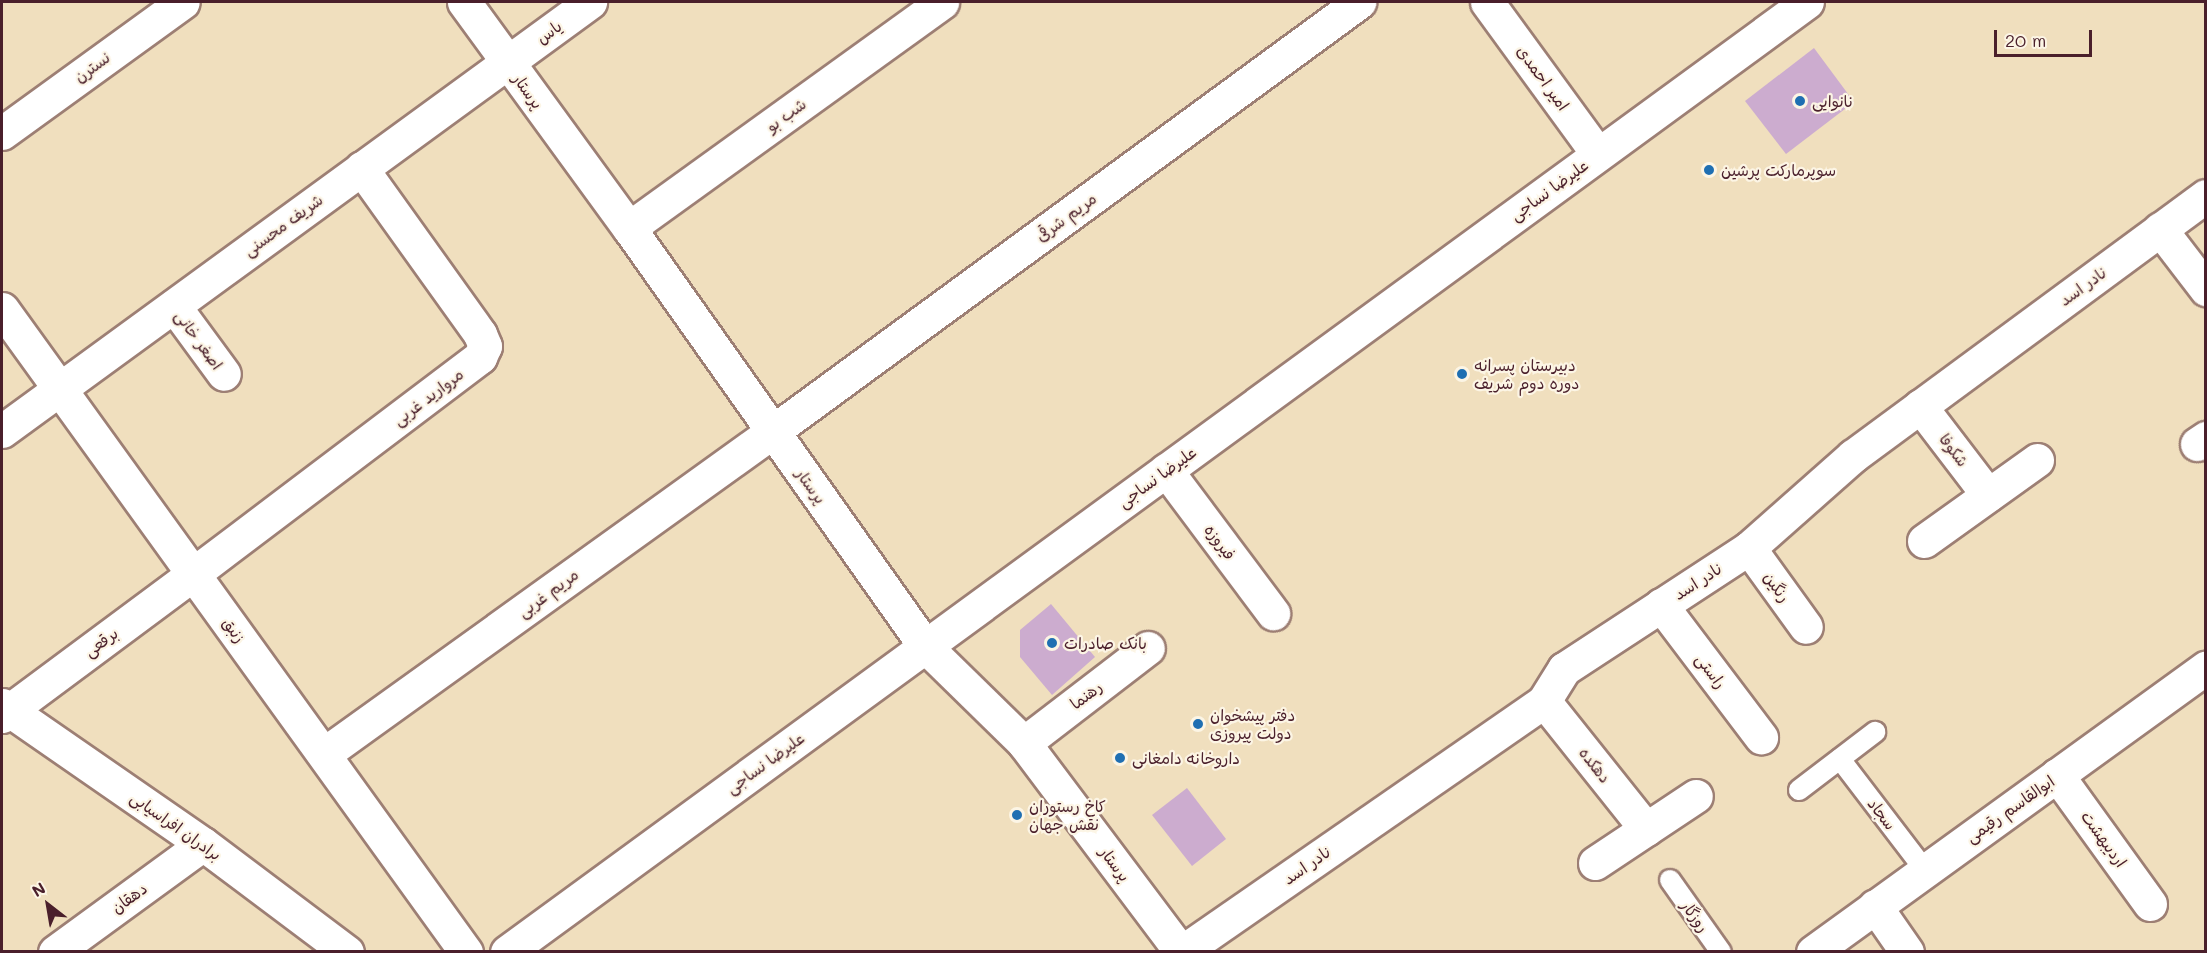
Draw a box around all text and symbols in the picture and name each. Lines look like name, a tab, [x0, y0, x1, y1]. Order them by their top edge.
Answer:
street label: یاس	[532, 16, 566, 48]
scale bar	[1997, 18, 2094, 56]
text: 20 m	[2005, 28, 2046, 52]
street label: امیر احمدی	[1513, 42, 1573, 114]
street label: نسترن	[70, 48, 114, 86]
street label: پرستار	[509, 70, 547, 112]
place label: نانوایی	[1812, 91, 1854, 111]
street label: شب بو	[762, 94, 810, 136]
marker: نانوایی	[1793, 94, 1807, 108]
street label: علیرضا نساجی	[1506, 155, 1592, 225]
place label: سوپرمارکت پرشین	[1721, 160, 1836, 180]
marker: سوپرمارکت پرشین	[1702, 163, 1716, 177]
street label: مریم شرقی	[1032, 189, 1100, 245]
street label: شریف محسنی	[240, 190, 326, 260]
street label: نادر اسد	[2055, 262, 2111, 310]
street label: اصغر خانی	[171, 307, 227, 373]
place label: دبیرستان پسرانه دوره دوم شریف	[1474, 355, 1579, 393]
street label: مروارید غربی	[389, 364, 467, 430]
marker: دبیرستان پسرانه دوره دوم شریف	[1455, 367, 1469, 381]
street label: شکوفا	[1935, 430, 1973, 470]
street label: علیرضا نساجی	[1114, 442, 1200, 512]
street label: پرستار	[792, 465, 830, 507]
street label: فیروزه	[1200, 520, 1240, 564]
street label: نادر اسد	[1670, 558, 1726, 604]
street label: مریم غربی	[514, 565, 582, 621]
street label: رنگین	[1760, 568, 1794, 606]
street label: زنبق	[218, 614, 250, 646]
street label: برقعی	[80, 623, 122, 661]
place label: بانک صادرات	[1064, 633, 1147, 653]
marker: بانک صادرات	[1045, 636, 1059, 650]
street label: راستی	[1692, 650, 1730, 692]
street label: رهنما	[1066, 677, 1106, 713]
place label: دفتر پیشخوان دولت پیروزی	[1210, 705, 1295, 743]
marker: دفتر پیشخوان دولت پیروزی	[1191, 717, 1205, 731]
street label: علیرضا نساجی	[722, 728, 808, 798]
street label: دهکده	[1575, 743, 1615, 787]
place label: داروخانه دامغانی	[1132, 748, 1240, 768]
marker: داروخانه دامغانی	[1113, 751, 1127, 765]
street label: ابوالقاسم رقیمی	[1962, 771, 2058, 847]
street label: برادران افراسیابی	[127, 788, 225, 864]
street label: سجاد	[1864, 794, 1900, 834]
place label: کاخ رستوران نقش جهان	[1029, 796, 1106, 834]
street label: اردیبهشت	[2077, 807, 2131, 871]
marker: کاخ رستوران نقش جهان	[1010, 808, 1024, 822]
street label: نادر اسد	[1279, 841, 1335, 889]
street label: پرستار	[1096, 843, 1134, 885]
north arrow	[18, 875, 78, 935]
text: N	[28, 877, 49, 901]
street label: دهقان	[107, 879, 151, 917]
street label: روزگار	[1677, 896, 1713, 936]

